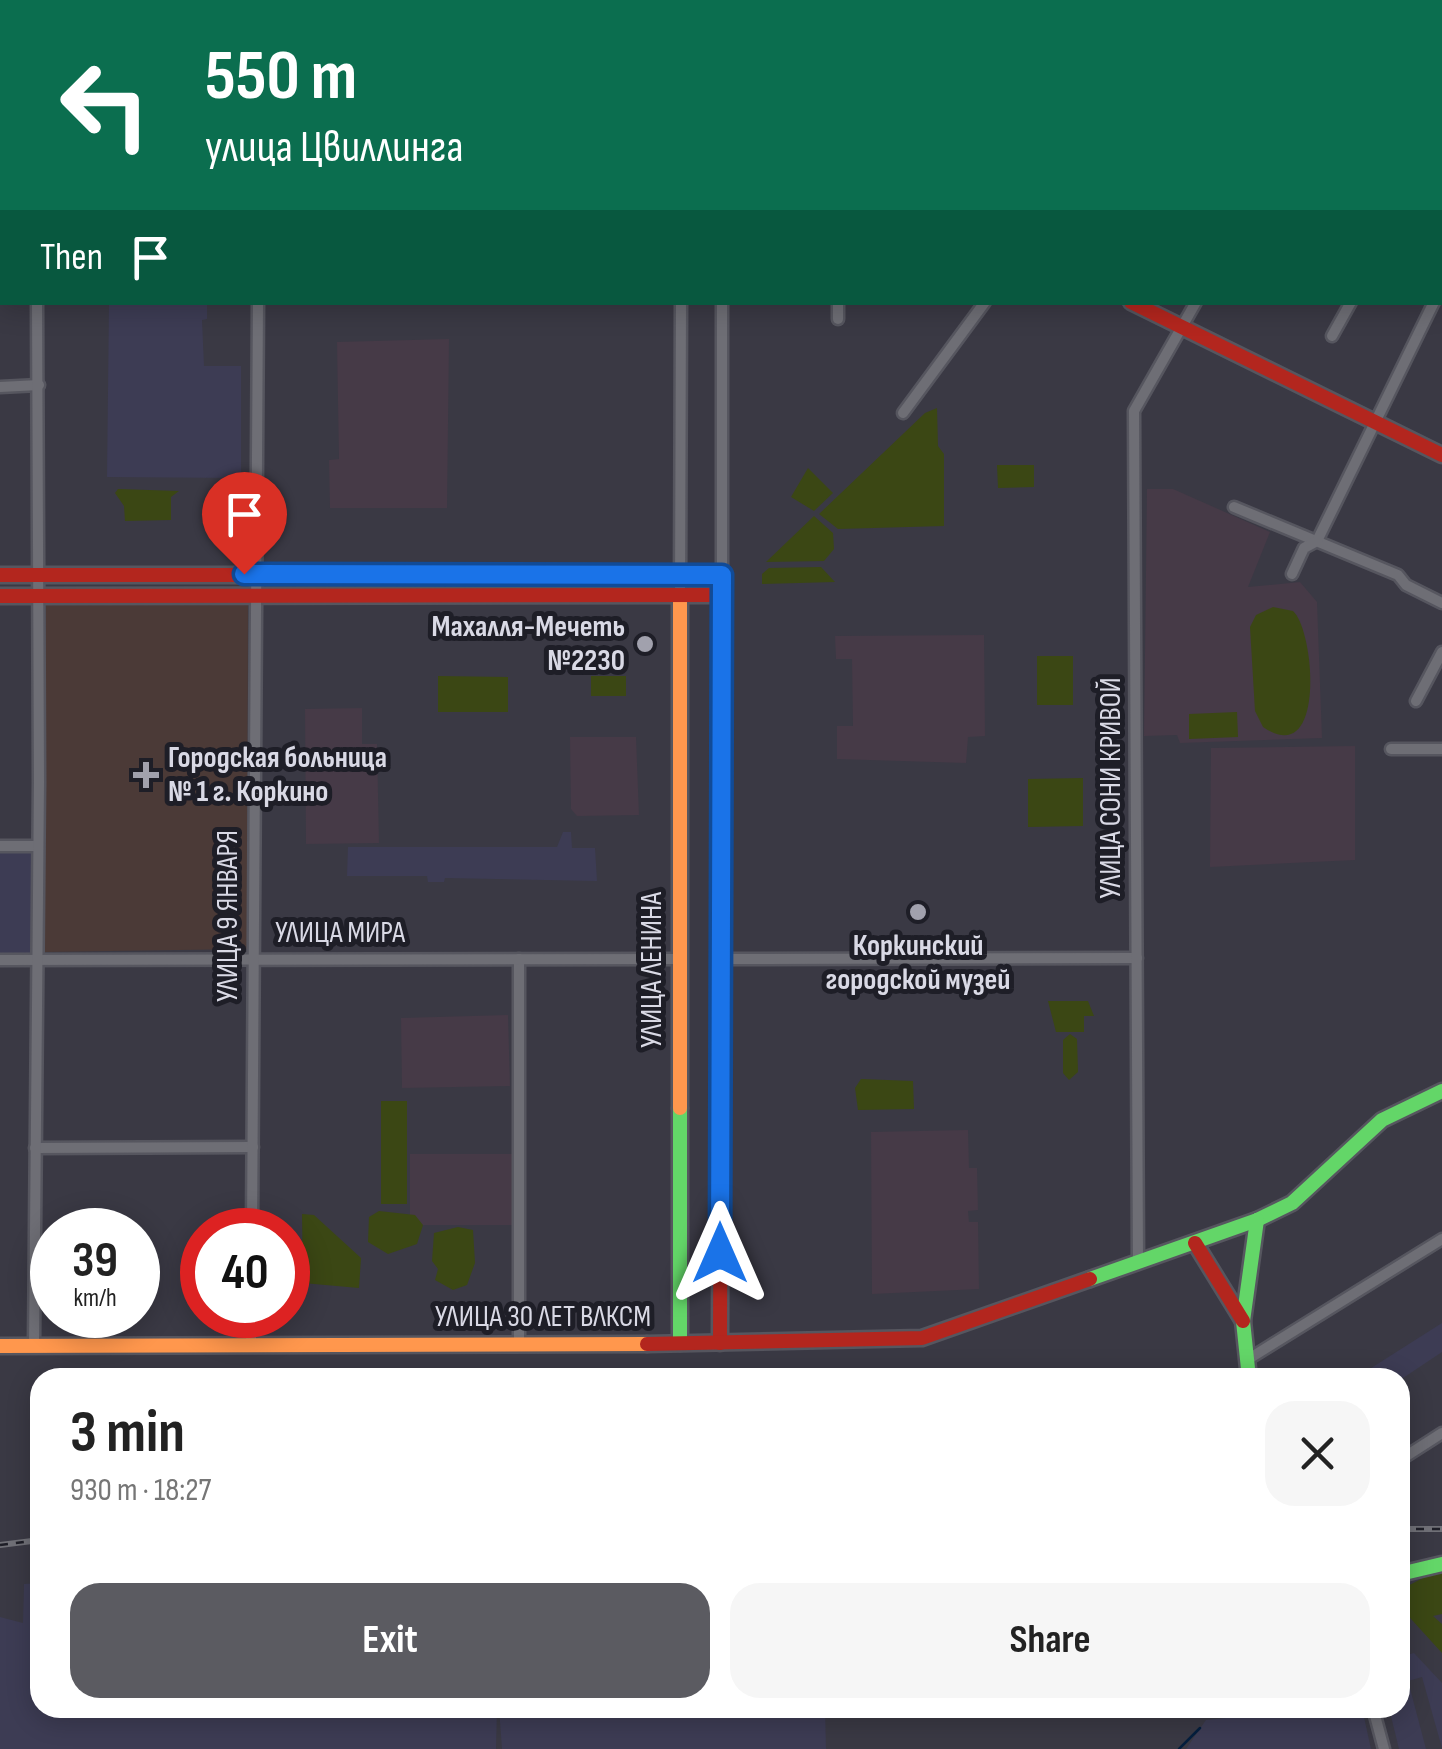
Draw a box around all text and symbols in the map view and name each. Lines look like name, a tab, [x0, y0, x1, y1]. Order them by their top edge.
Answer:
text: 550 m	[205, 35, 357, 119]
icon: left	[40, 40, 170, 170]
text: улица Цвиллинга	[205, 120, 464, 175]
icon: arrive	[123, 230, 178, 285]
text: Then	[40, 235, 103, 280]
pin	[202, 472, 287, 575]
icon: arrive	[217, 487, 272, 542]
place label: Махалля-Мечеть №2230	[431, 609, 625, 679]
marker: Махалля-Мечеть №2230	[634, 633, 656, 655]
street label: УЛИЦА СОНИ КРИВОЙ	[1093, 677, 1129, 899]
place label: Городская больница № 1 г. Коркино	[168, 740, 387, 810]
marker: Городская больница № 1 г. Коркино	[133, 762, 159, 788]
street label: УЛИЦА 9 ЯНВАРЯ	[210, 830, 246, 1002]
street label: УЛИЦА ЛЕНИНА	[634, 892, 670, 1048]
marker: Коркинский городской музей	[907, 901, 929, 923]
street label: УЛИЦА МИРА	[275, 915, 405, 951]
place label: Коркинский городской музей	[826, 928, 1010, 998]
position arrow	[668, 1201, 772, 1305]
speed limit sign: 40	[180, 1208, 310, 1338]
text: 39	[72, 1231, 118, 1291]
text: km/h	[73, 1283, 117, 1314]
street label: УЛИЦА 30 ЛЕТ ВЛКСМ	[435, 1299, 651, 1335]
text: 3 min	[70, 1397, 185, 1469]
button: close	[1265, 1401, 1370, 1506]
text: 930 m · 18:27	[70, 1471, 211, 1510]
button: Exit	[70, 1583, 710, 1698]
button: Share	[730, 1583, 1370, 1698]

